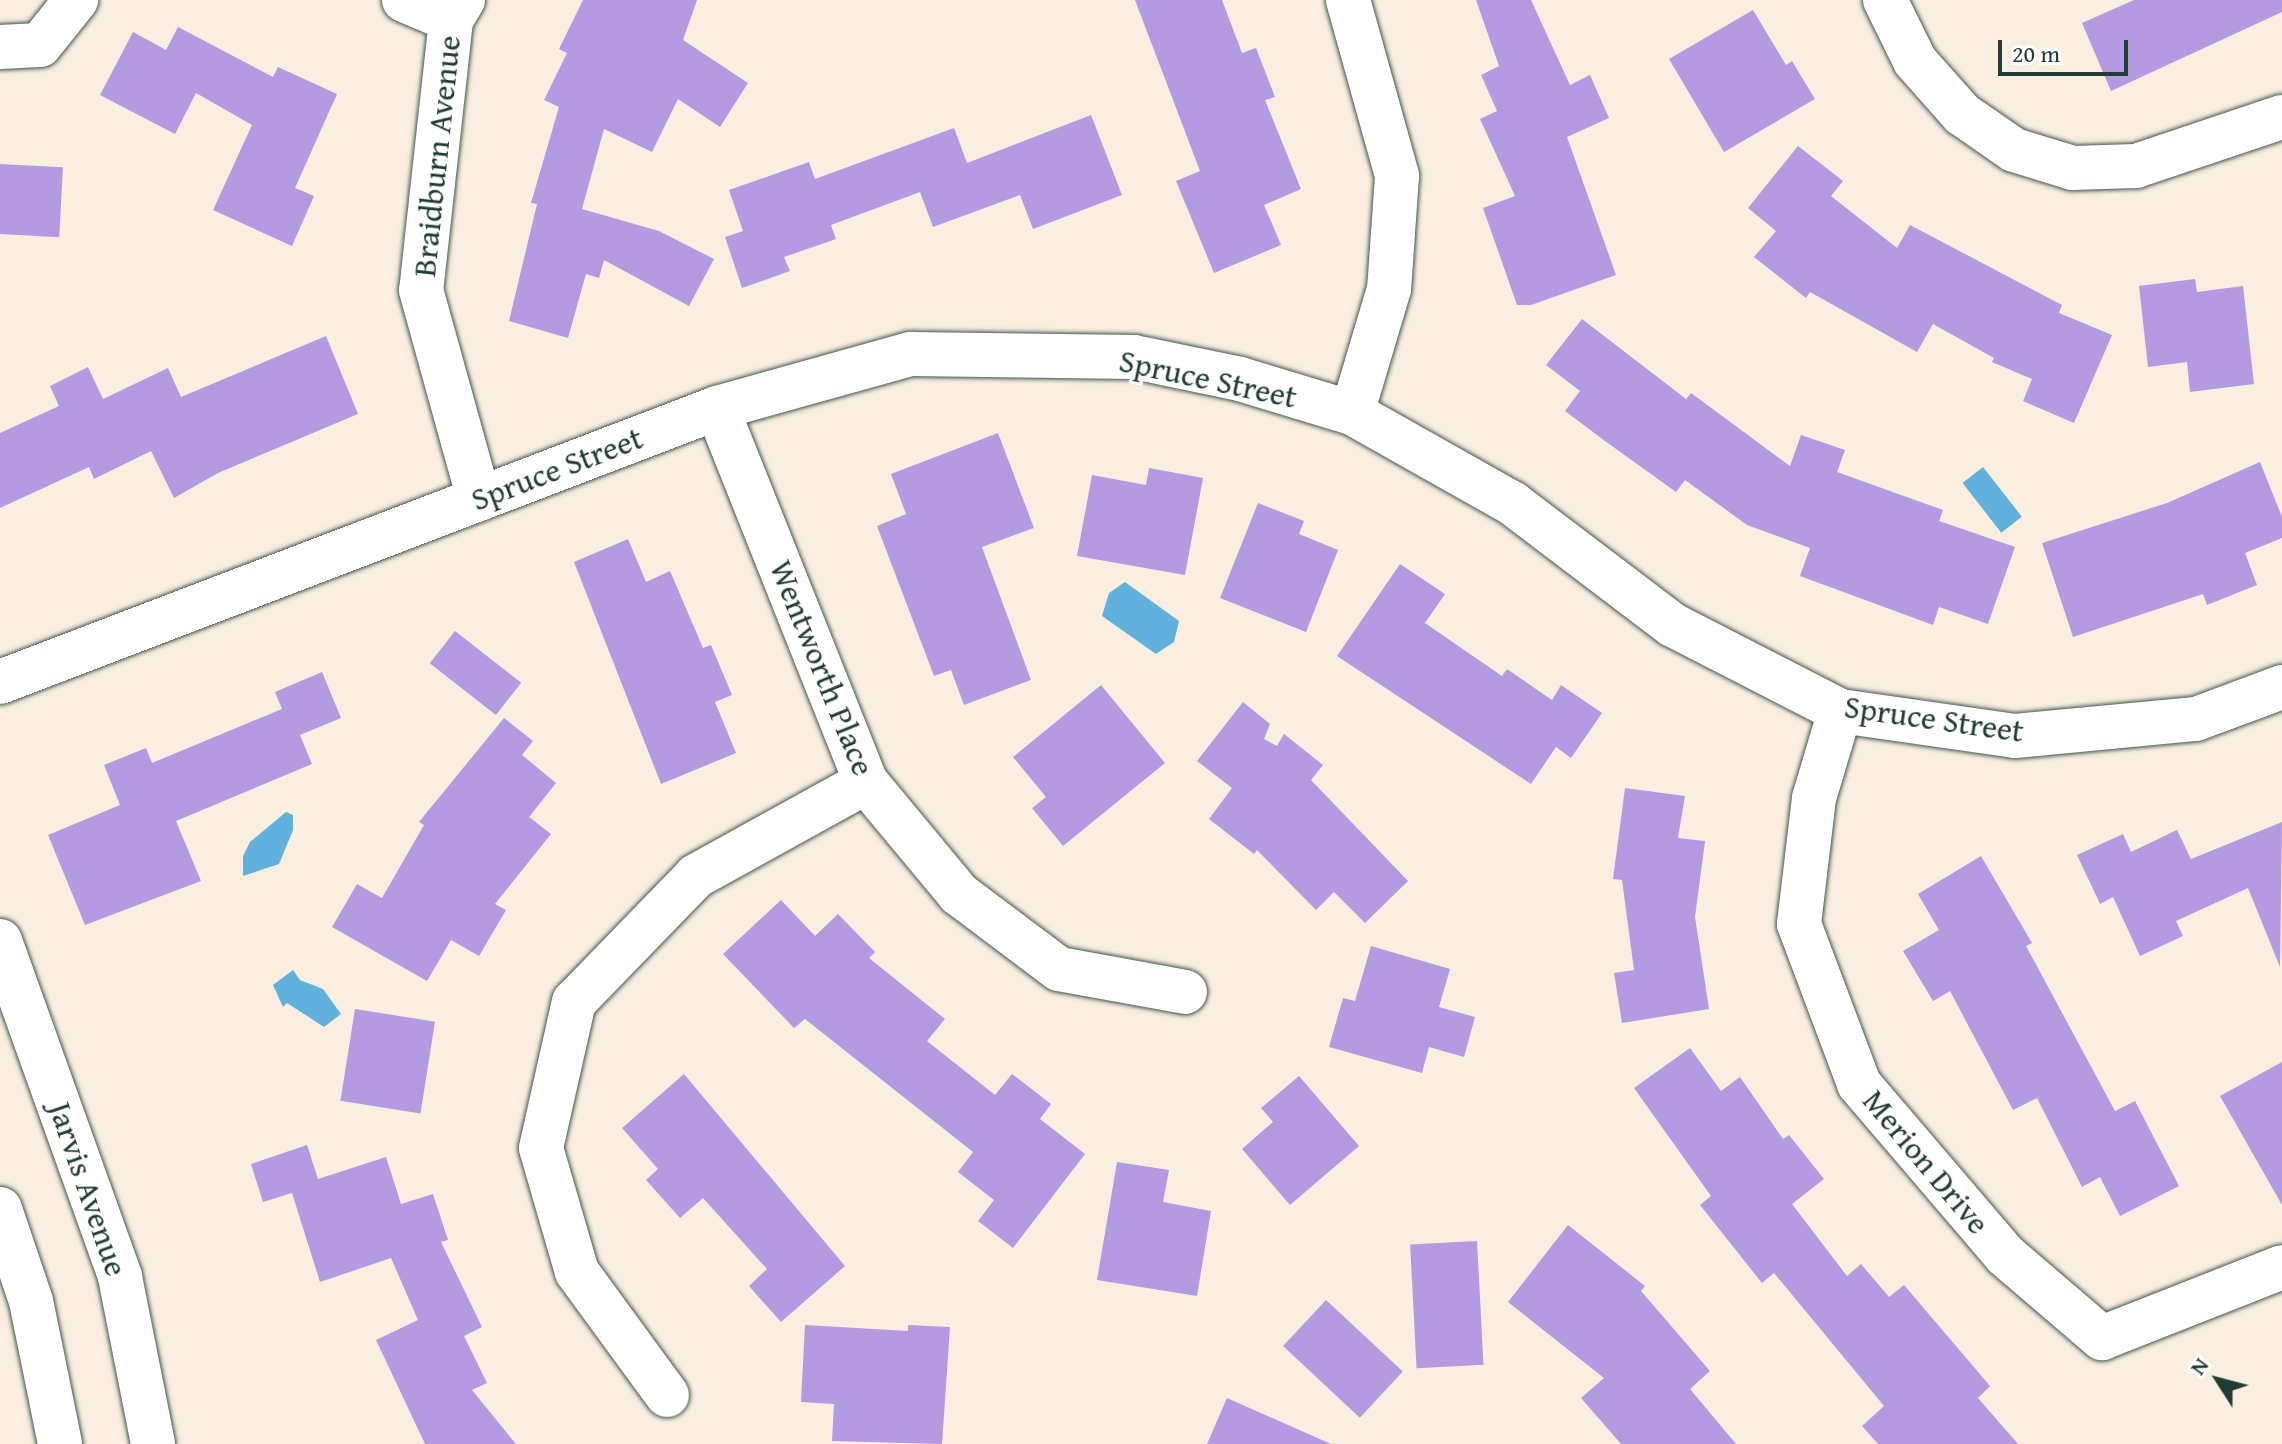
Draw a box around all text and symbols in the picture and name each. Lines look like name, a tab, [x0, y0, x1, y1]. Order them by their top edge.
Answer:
scale bar	[2002, 24, 2132, 74]
street label: Braidburn Avenue	[405, 33, 469, 279]
text: 20 m	[2012, 36, 2060, 71]
street label: Spruce Street	[1116, 341, 1300, 417]
street label: Spruce Street	[466, 419, 648, 519]
street label: Wentworth Place	[761, 555, 883, 781]
street label: Spruce Street	[1842, 687, 2026, 751]
street label: Merion Drive	[1855, 1082, 1997, 1242]
street label: Jarvis Avenue	[40, 1097, 136, 1281]
north arrow	[2178, 1340, 2258, 1420]
text: N	[2181, 1351, 2216, 1381]

